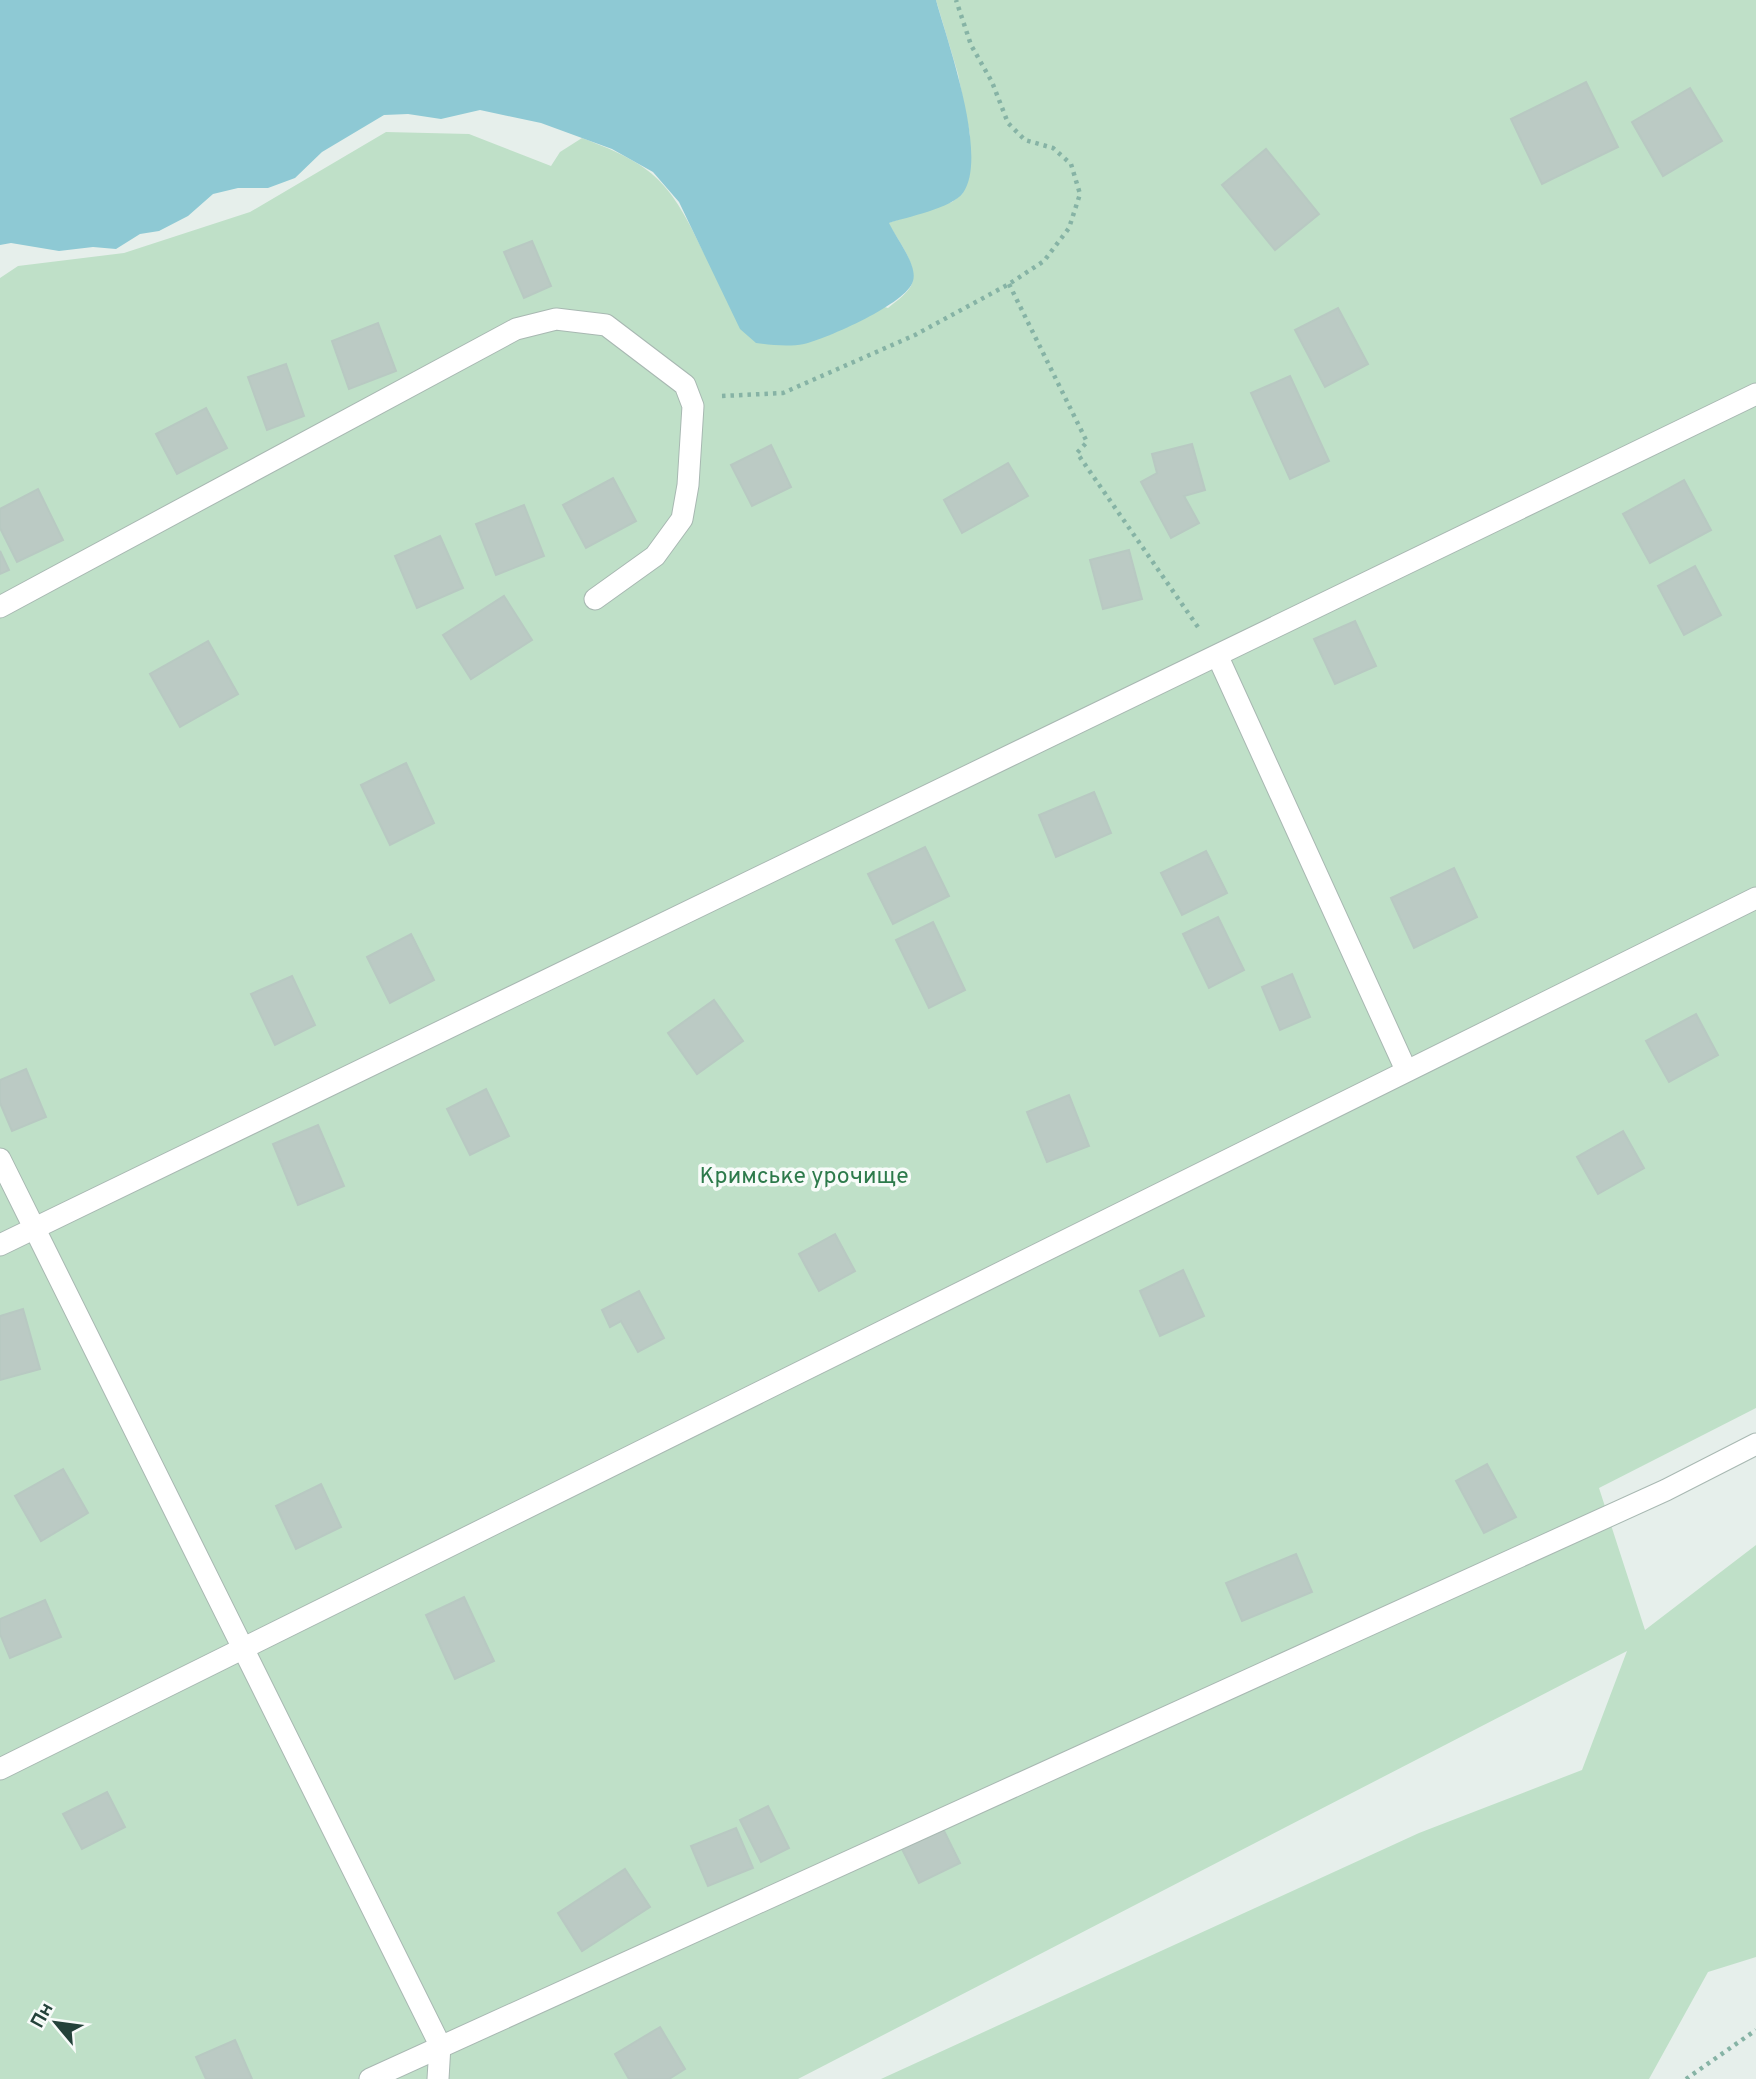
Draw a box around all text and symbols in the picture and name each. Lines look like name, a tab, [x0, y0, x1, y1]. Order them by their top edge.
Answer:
park label: Кримське урочище	[699, 1163, 909, 1192]
north arrow	[21, 1988, 91, 2058]
text: Пн	[26, 1999, 60, 2033]

